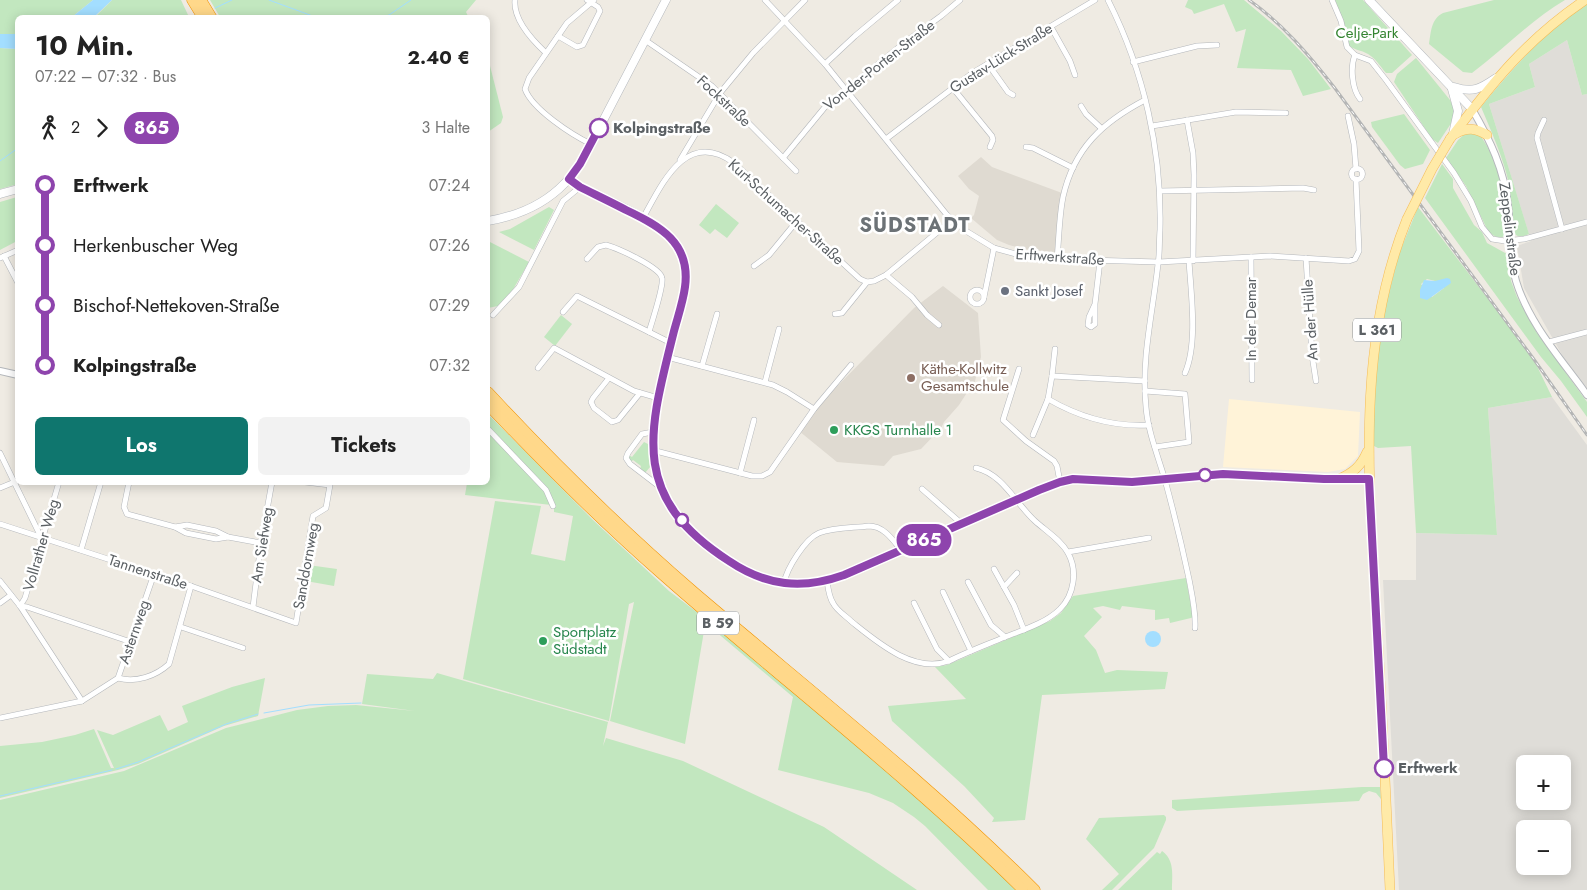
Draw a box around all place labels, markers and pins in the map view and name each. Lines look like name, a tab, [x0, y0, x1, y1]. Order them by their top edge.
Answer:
place label: Kolpingstraße	[613, 117, 711, 139]
marker: Kolpingstraße	[589, 118, 609, 138]
place label: Sankt Josef	[1015, 280, 1084, 302]
marker: Sankt Josef	[999, 285, 1011, 297]
place label: Käthe-Kollwitz Gesamtschule	[921, 358, 1009, 397]
marker: Käthe-Kollwitz Gesamtschule	[905, 372, 917, 384]
place label: KKGS Turnhalle 1	[844, 419, 952, 441]
marker: KKGS Turnhalle 1	[828, 424, 840, 436]
unlabelled marker	[1198, 468, 1212, 482]
unlabelled marker	[675, 513, 689, 527]
place label: Sportplatz Südstadt	[553, 621, 617, 660]
marker: Sportplatz Südstadt	[537, 635, 549, 647]
place label: Erftwerk	[1398, 757, 1458, 779]
marker: Erftwerk	[1374, 758, 1394, 778]

